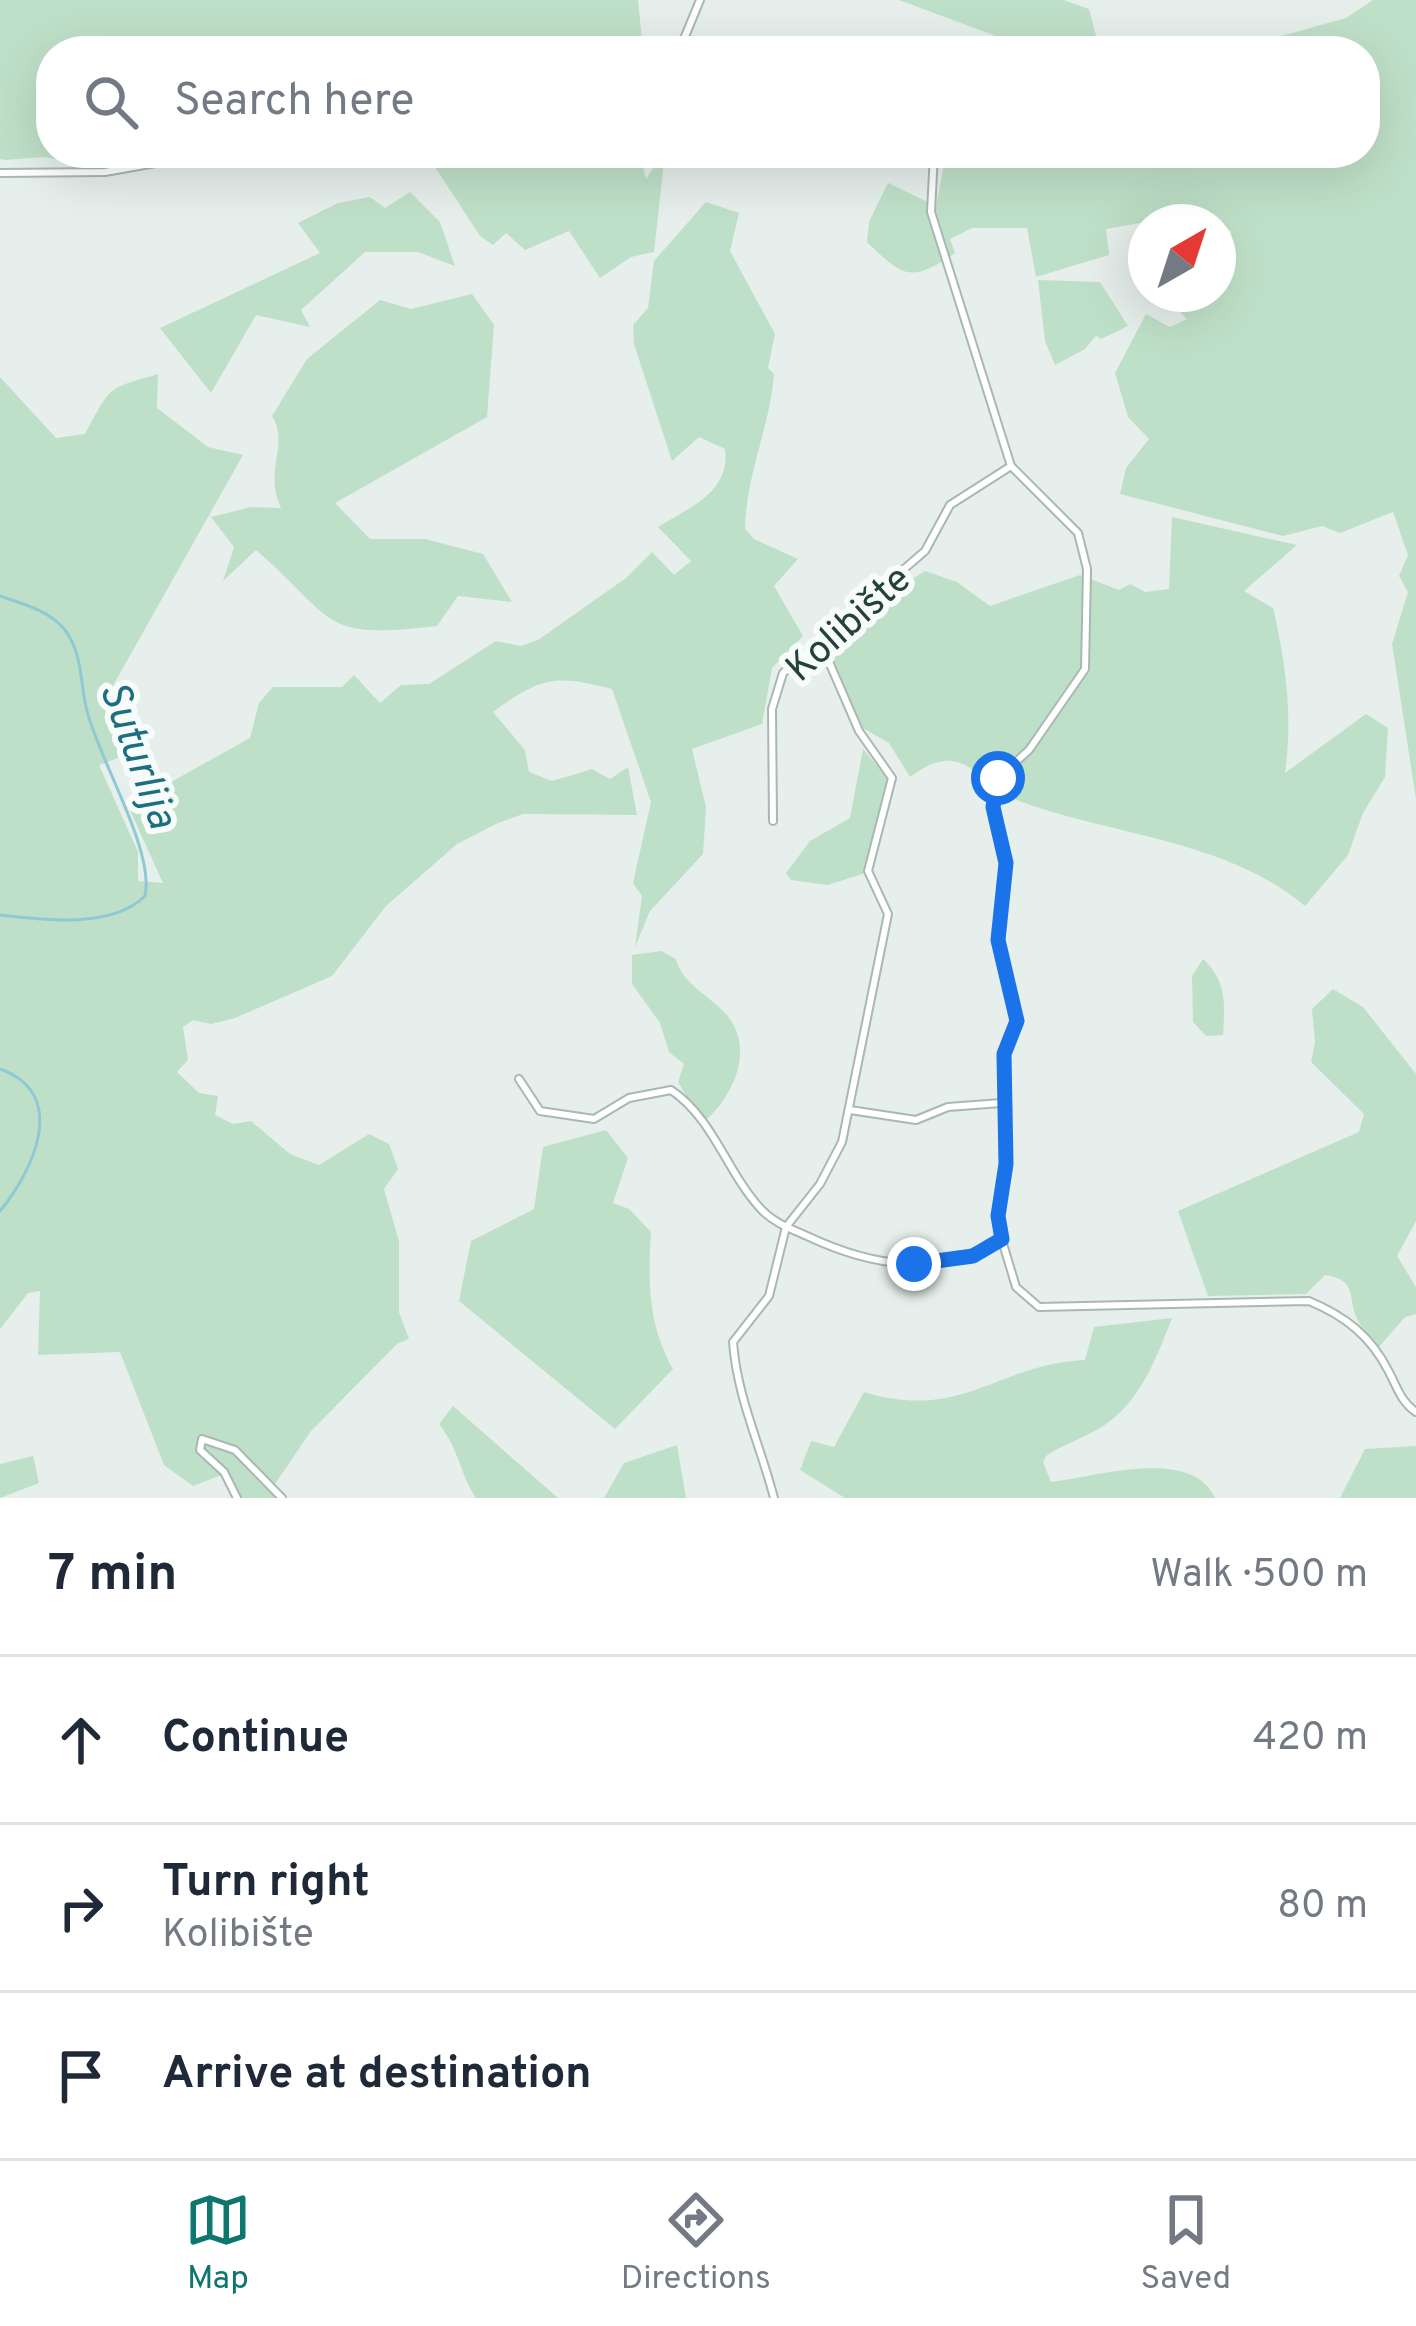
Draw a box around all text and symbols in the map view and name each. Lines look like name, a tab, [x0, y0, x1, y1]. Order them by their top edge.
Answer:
search box	[36, 36, 1380, 168]
icon: search	[78, 69, 144, 135]
text: Search here	[174, 74, 414, 131]
north arrow	[1128, 204, 1236, 312]
street label: Kolibište	[777, 556, 923, 694]
water label: Suturlija	[85, 675, 187, 837]
route start	[971, 751, 1025, 805]
route end	[887, 1237, 941, 1291]
text: 7 min	[48, 1544, 178, 1609]
text: Walk · 500 m	[1150, 1552, 1368, 1601]
icon: ahead	[48, 1707, 114, 1773]
text: Continue	[162, 1711, 349, 1768]
text: 420 m	[1253, 1715, 1368, 1764]
text: Turn right	[162, 1855, 370, 1912]
icon: right	[48, 1875, 114, 1941]
text: 80 m	[1277, 1883, 1368, 1932]
text: Kolibište	[162, 1912, 314, 1961]
icon: arrive	[48, 2043, 114, 2109]
text: Arrive at destination	[162, 2047, 592, 2104]
tab: Map	[185, 2187, 251, 2301]
tab: Directions	[621, 2187, 771, 2301]
tab: Saved	[1140, 2187, 1231, 2301]

